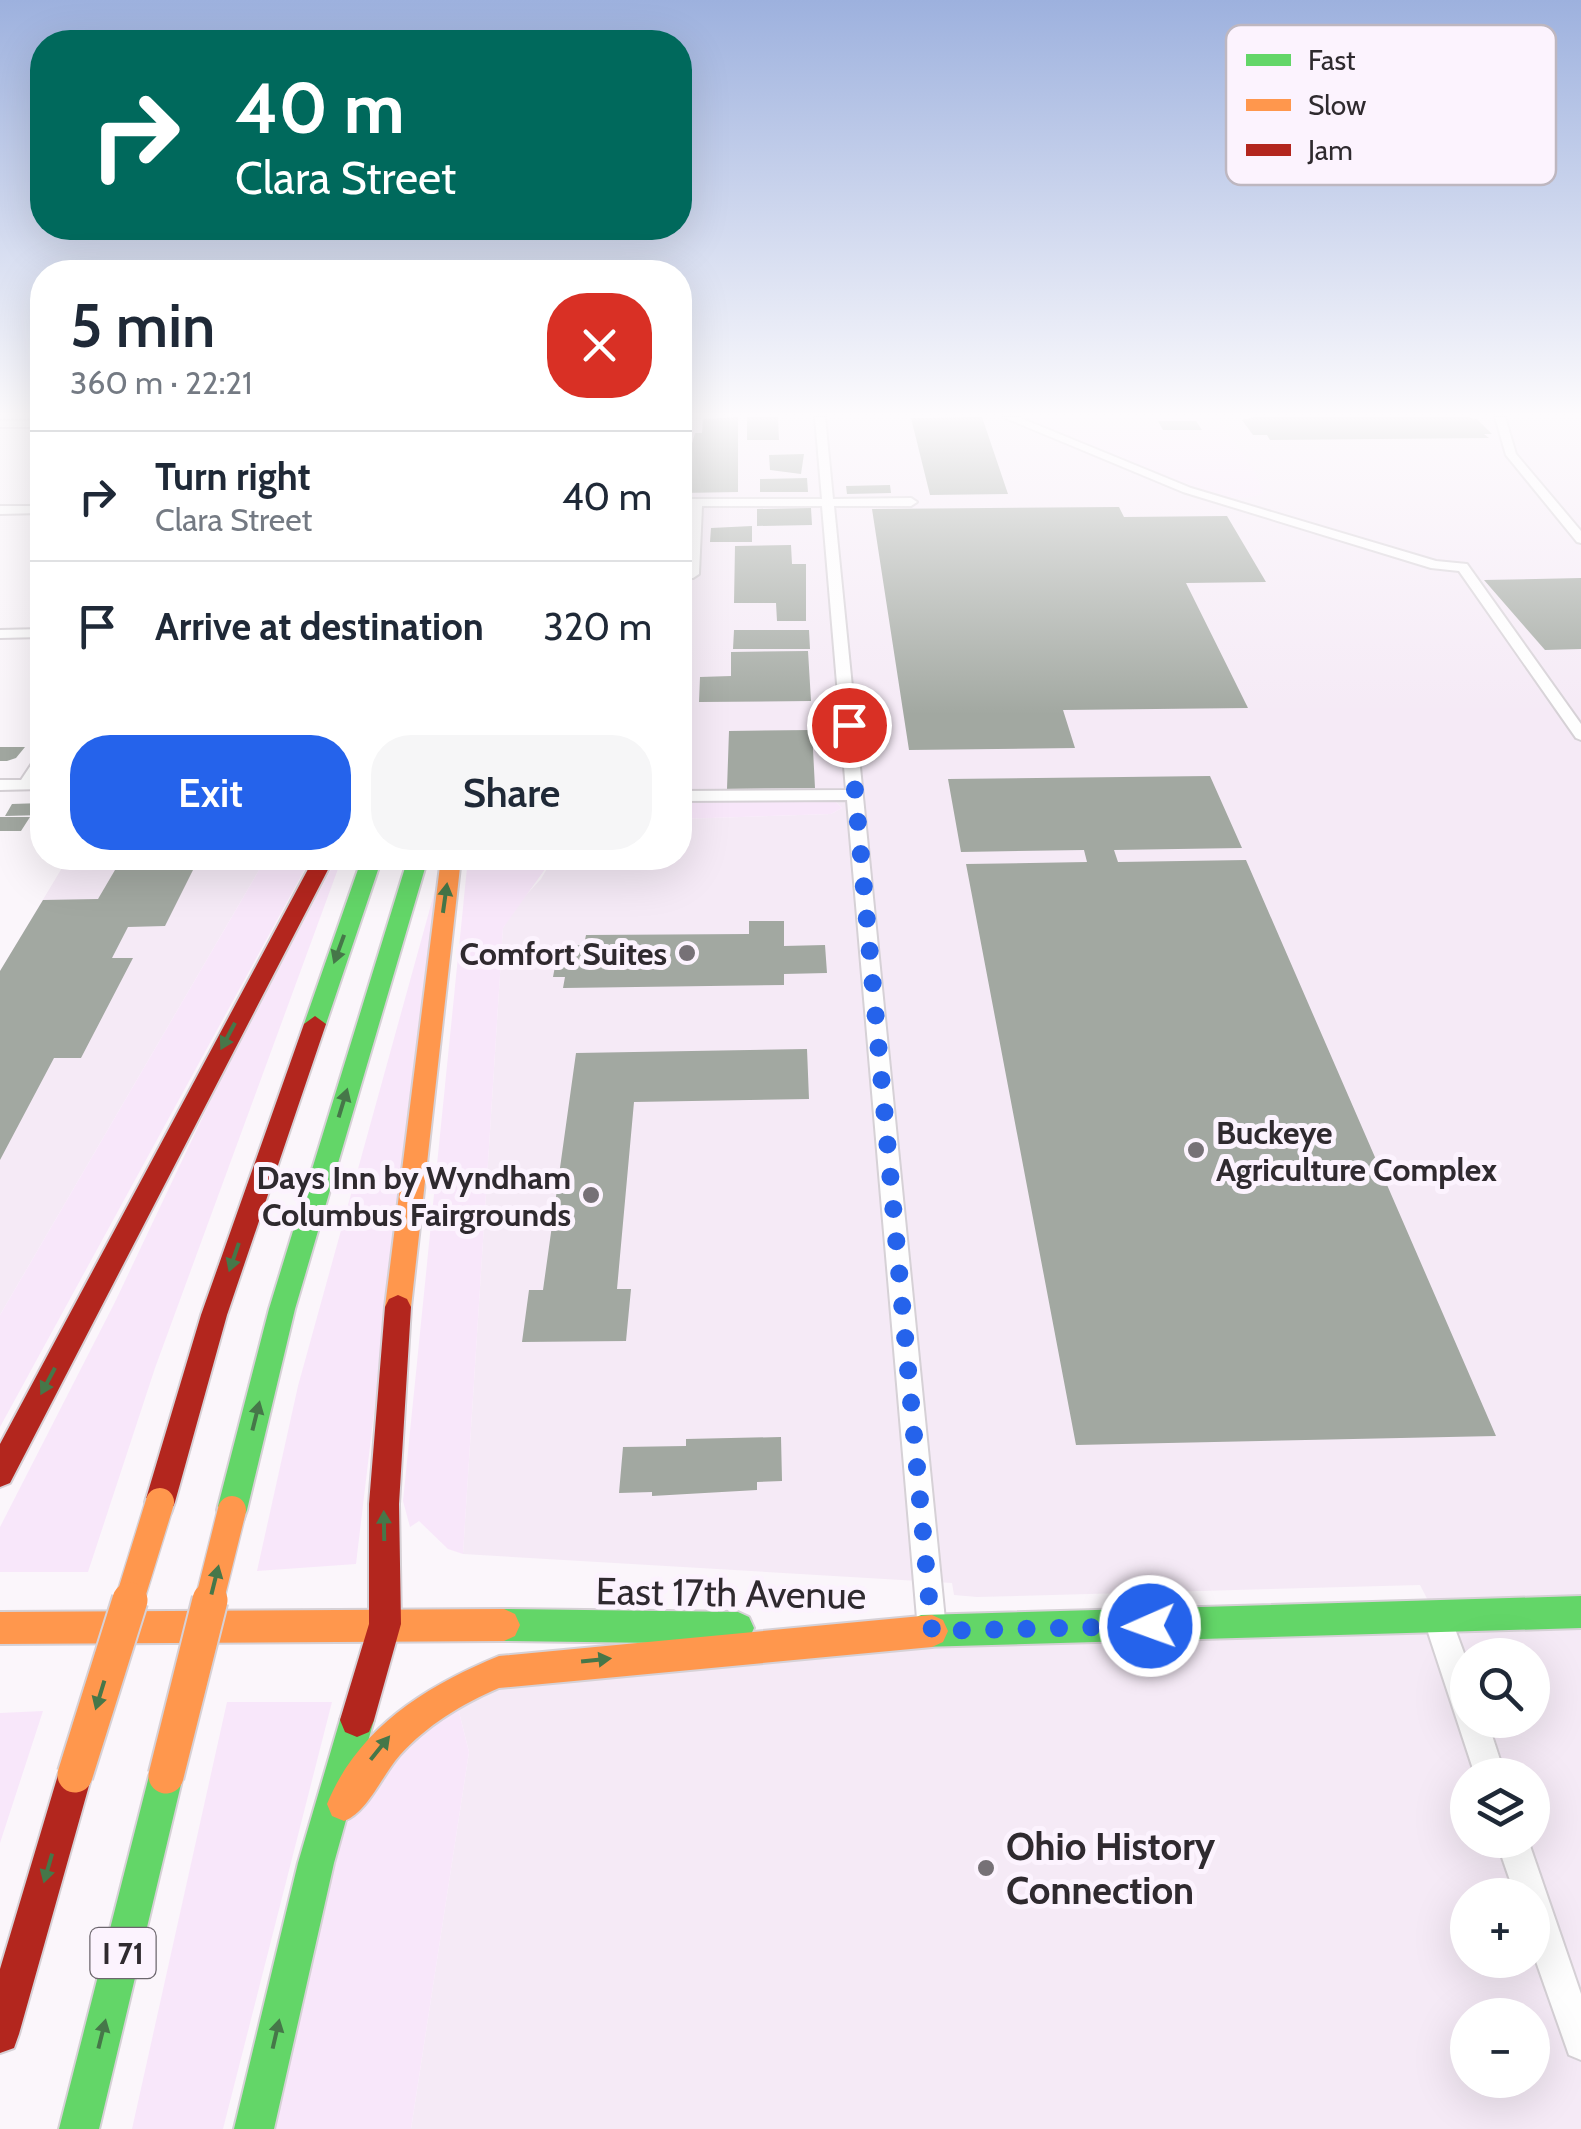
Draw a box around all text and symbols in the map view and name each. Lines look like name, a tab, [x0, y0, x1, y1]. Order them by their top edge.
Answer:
legend	[1226, 25, 1556, 185]
text: Fast	[1308, 43, 1356, 77]
text: 40 m	[235, 65, 404, 151]
icon: right	[70, 70, 200, 200]
text: Slow	[1308, 88, 1366, 122]
text: Jam	[1307, 133, 1353, 167]
text: Clara Street	[235, 151, 456, 205]
text: 5 min	[70, 289, 215, 362]
button: close	[547, 293, 652, 398]
text: 360 m · 22:21	[70, 363, 253, 402]
text: Turn right	[155, 453, 311, 500]
icon: right	[70, 469, 125, 524]
text: 40 m	[562, 473, 652, 520]
text: Clara Street	[155, 500, 312, 539]
icon: arrive	[70, 599, 125, 654]
text: Arrive at destination	[155, 603, 484, 650]
text: 320 m	[543, 603, 652, 650]
pin	[807, 683, 892, 768]
icon: arrive	[822, 698, 877, 753]
button: Exit	[70, 735, 351, 850]
button: Share	[371, 735, 652, 850]
one-way arrow	[438, 881, 454, 913]
one-way arrow	[330, 934, 345, 964]
place label: Comfort Suites	[459, 934, 667, 973]
marker: Comfort Suites	[676, 942, 698, 964]
one-way arrow	[220, 1021, 237, 1050]
one-way arrow	[336, 1087, 351, 1118]
place label: Buckeye Agriculture Complex	[1216, 1113, 1497, 1189]
marker: Buckeye Agriculture Complex	[1185, 1139, 1207, 1161]
place label: Days Inn by Wyndham Columbus Fairgrounds	[257, 1158, 571, 1234]
marker: Days Inn by Wyndham Columbus Fairgrounds	[580, 1184, 602, 1206]
one-way arrow	[226, 1242, 241, 1272]
one-way arrow	[40, 1366, 57, 1395]
one-way arrow	[248, 1400, 264, 1431]
one-way arrow	[376, 1510, 392, 1542]
one-way arrow	[208, 1564, 223, 1595]
street label: East 17th Avenue	[595, 1567, 867, 1619]
position arrow	[1098, 1574, 1202, 1678]
map controls	[1450, 1638, 1550, 2098]
button: search	[1450, 1638, 1550, 1738]
one-way arrow	[581, 1652, 613, 1668]
one-way arrow	[91, 1681, 106, 1711]
one-way arrow	[369, 1735, 390, 1761]
button: layers	[1450, 1758, 1550, 1858]
place label: Ohio History Connection	[1006, 1823, 1216, 1914]
one-way arrow	[40, 1854, 55, 1884]
marker: Ohio History Connection	[975, 1857, 997, 1879]
button: +	[1450, 1878, 1550, 1978]
road number: I 71	[90, 1928, 156, 1978]
button: −	[1450, 1998, 1550, 2098]
one-way arrow	[95, 2018, 111, 2049]
one-way arrow	[269, 2018, 284, 2049]

